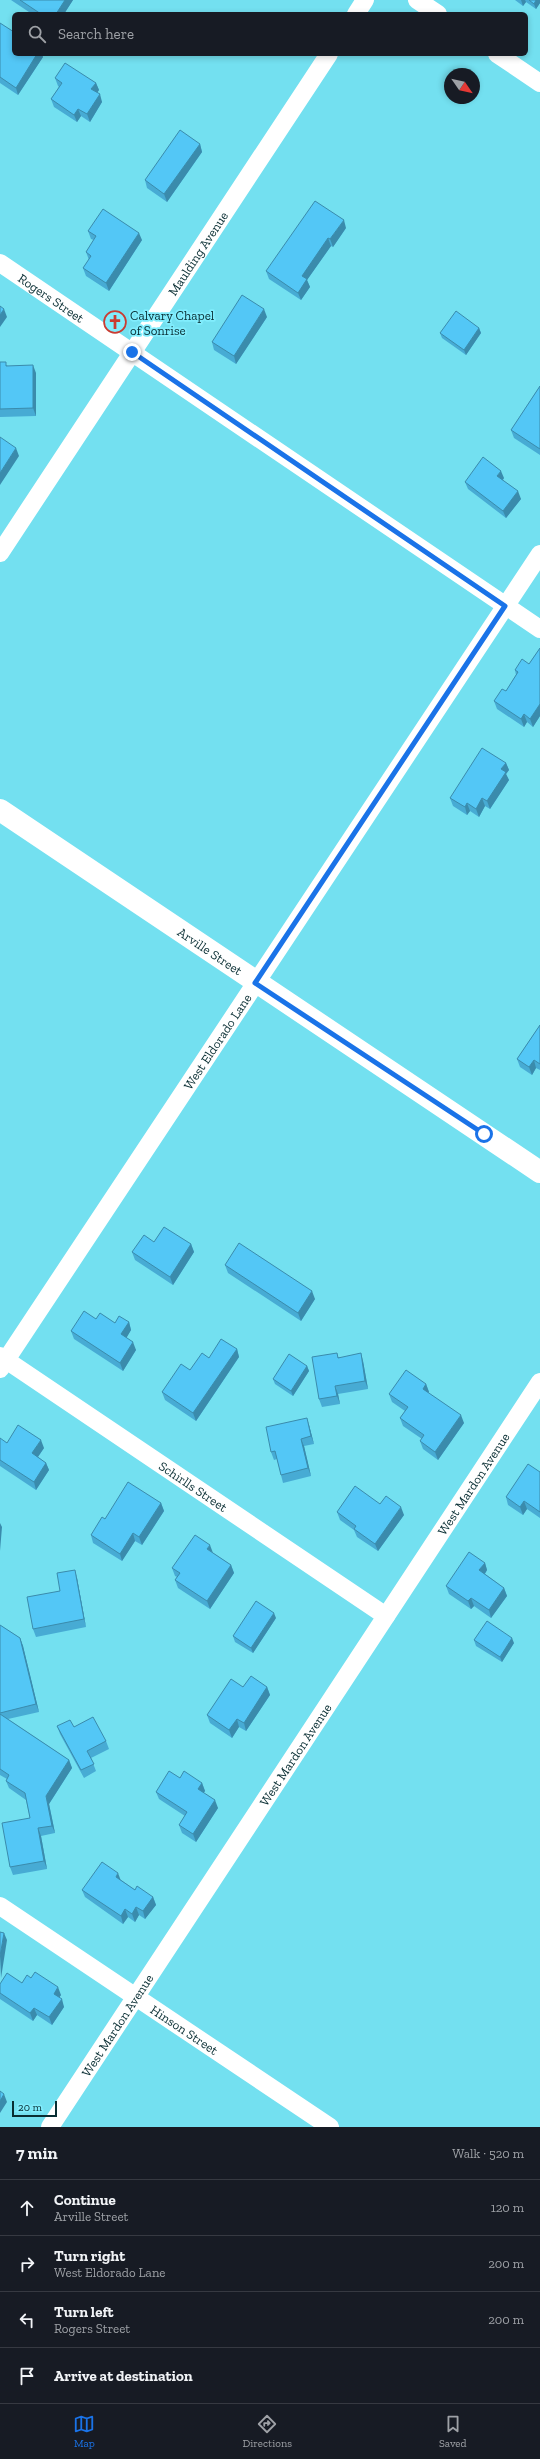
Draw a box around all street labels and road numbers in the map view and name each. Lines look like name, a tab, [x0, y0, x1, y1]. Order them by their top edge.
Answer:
street label: Maulding Avenue	[165, 209, 231, 298]
street label: Rogers Street	[15, 271, 87, 326]
street label: Arville Street	[175, 924, 245, 978]
street label: West Eldorado Lane	[180, 991, 255, 1092]
street label: West Mardon Avenue	[434, 1430, 513, 1538]
street label: Schirlls Street	[156, 1458, 230, 1515]
street label: West Mardon Avenue	[256, 1701, 335, 1809]
street label: West Mardon Avenue	[78, 1971, 157, 2079]
street label: Hinson Street	[148, 2002, 221, 2058]

